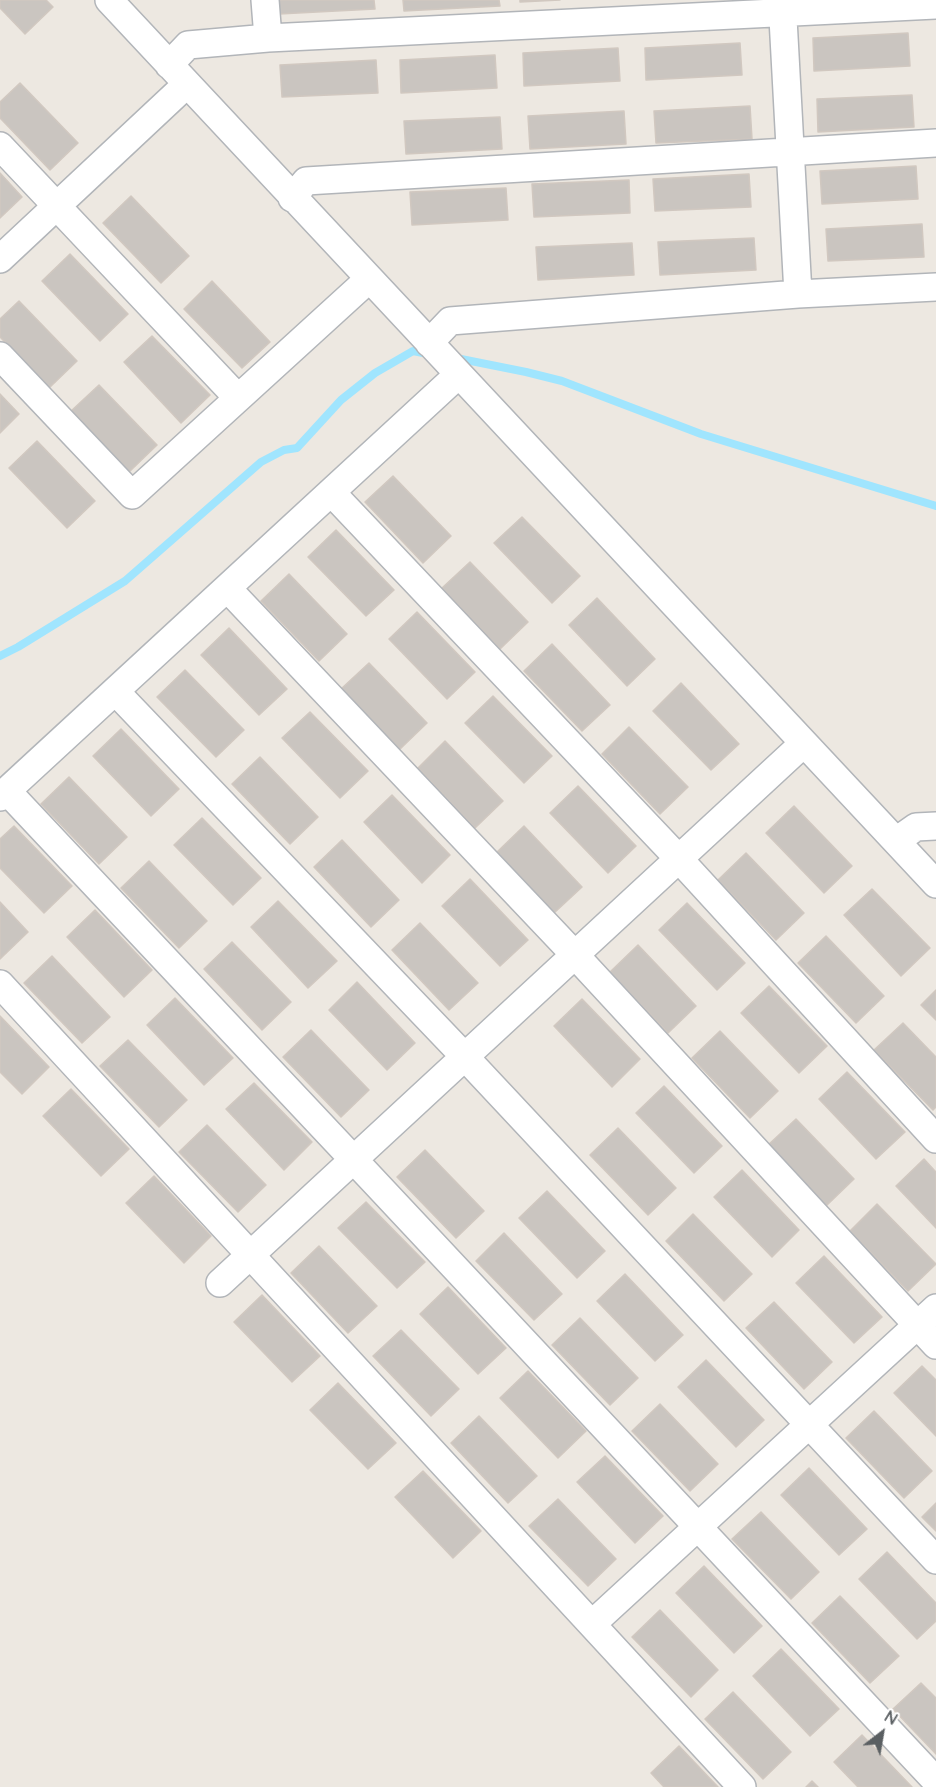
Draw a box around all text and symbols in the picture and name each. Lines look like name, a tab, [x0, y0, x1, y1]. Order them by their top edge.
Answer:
north arrow	[852, 1703, 912, 1763]
text: N	[881, 1706, 901, 1729]

